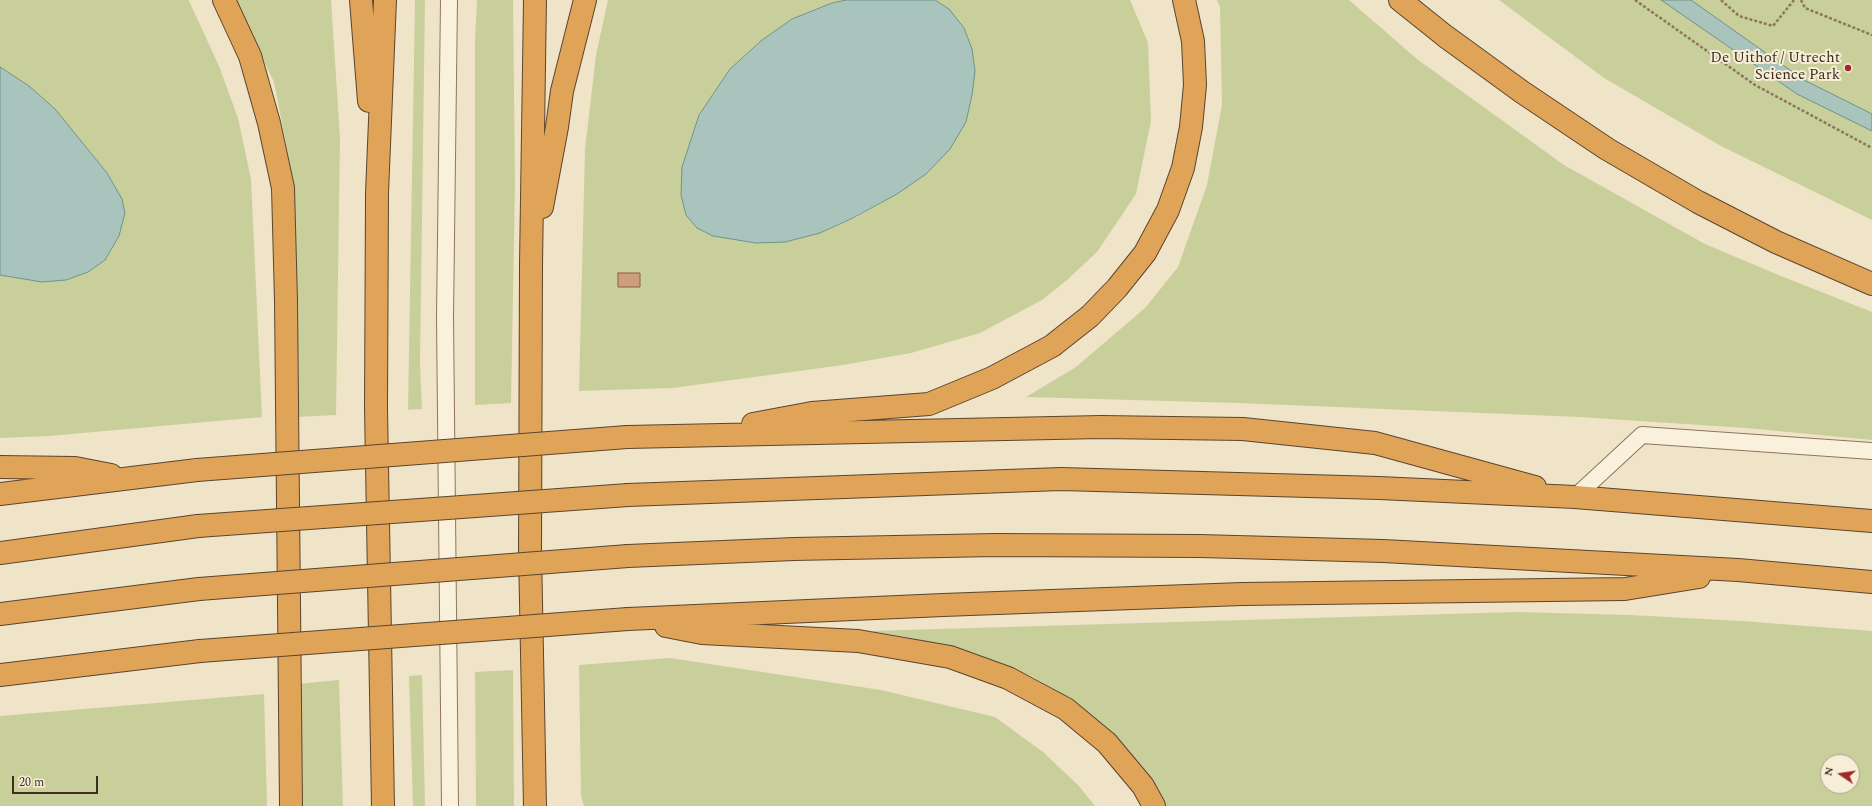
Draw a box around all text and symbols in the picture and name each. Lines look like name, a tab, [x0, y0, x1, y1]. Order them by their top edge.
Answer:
place label: De Uithof / Utrecht Science Park	[1710, 50, 1840, 85]
marker: De Uithof / Utrecht Science Park	[1843, 63, 1853, 73]
north arrow	[1820, 754, 1860, 794]
text: N	[1820, 765, 1838, 778]
scale bar	[14, 768, 100, 794]
text: 20 m	[19, 773, 44, 792]

